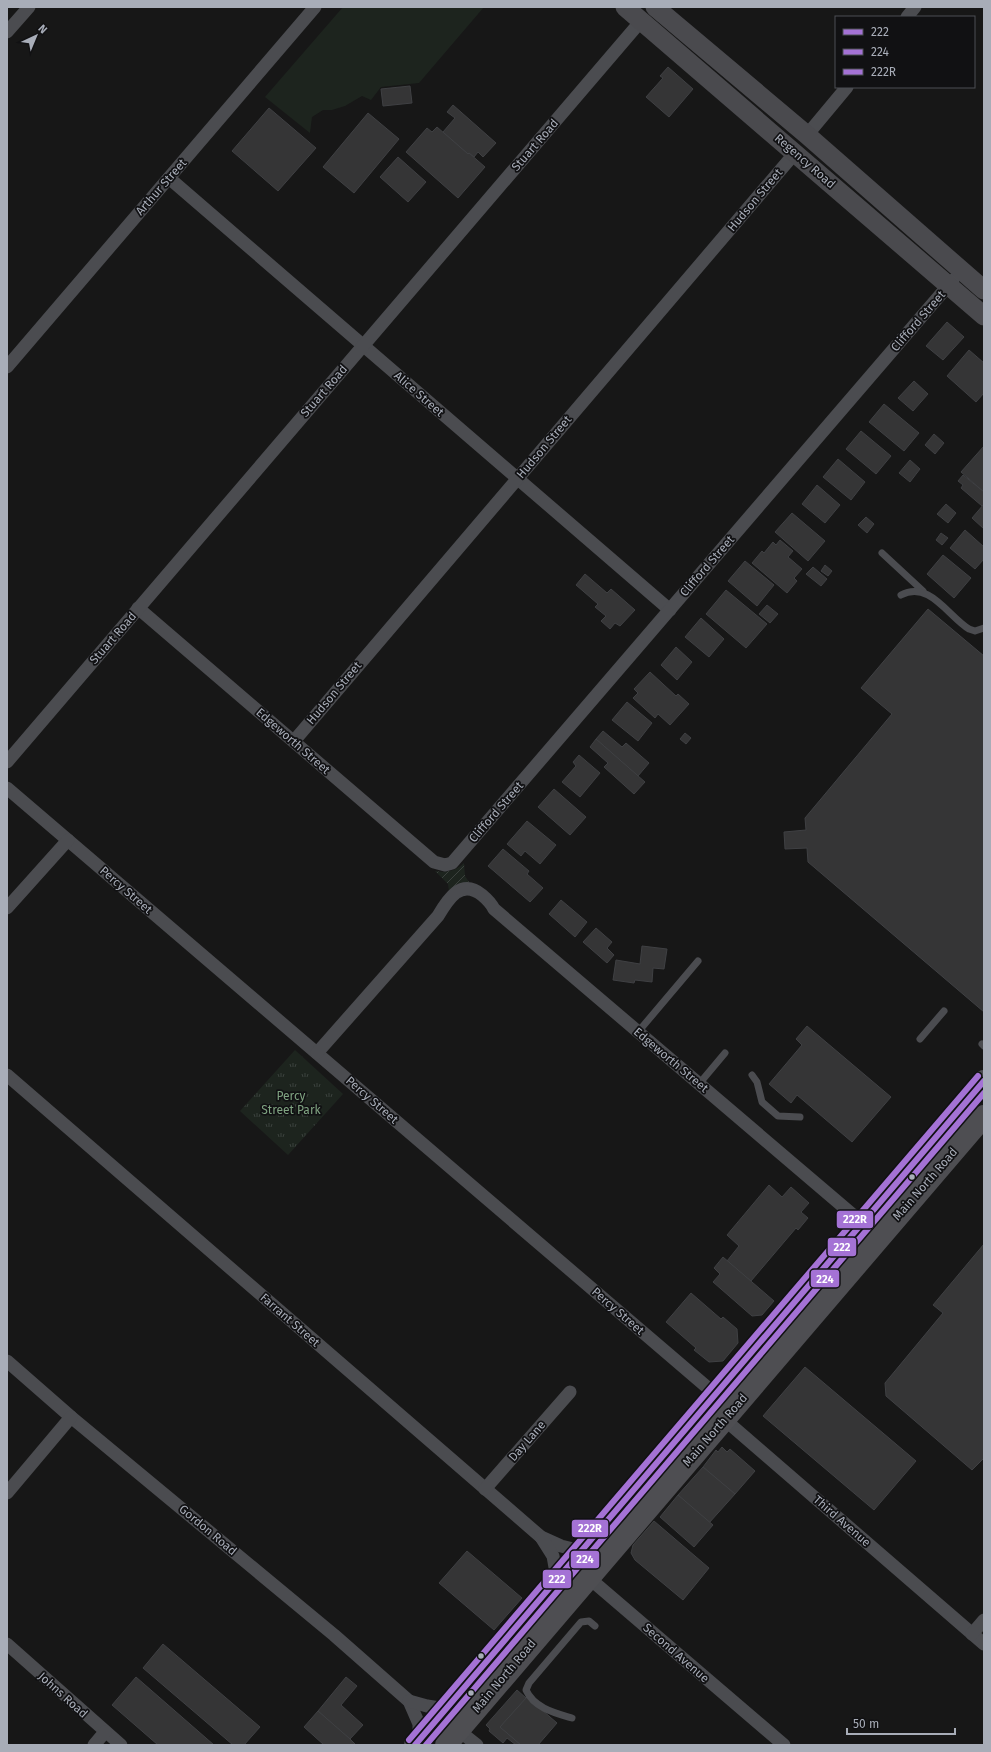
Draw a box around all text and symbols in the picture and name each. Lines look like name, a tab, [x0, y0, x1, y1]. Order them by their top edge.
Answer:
north arrow	[16, 16, 56, 56]
legend	[835, 16, 975, 88]
text: N	[35, 22, 50, 36]
text: 222	[871, 25, 889, 39]
text: 224	[871, 45, 890, 59]
text: 222R	[871, 65, 896, 79]
street label: Stuart Road	[509, 116, 561, 174]
street label: Regency Road	[772, 131, 838, 191]
street label: Arthur Street	[133, 155, 190, 218]
street label: Hudson Street	[725, 165, 786, 234]
street label: Clifford Street	[888, 287, 949, 354]
street label: Stuart Road	[298, 362, 350, 420]
street label: Alice Street	[391, 369, 447, 420]
street label: Hudson Street	[514, 412, 575, 481]
street label: Clifford Street	[677, 532, 738, 599]
street label: Stuart Road	[87, 609, 139, 667]
street label: Hudson Street	[304, 658, 365, 727]
street label: Edgeworth Street	[253, 705, 333, 777]
street label: Clifford Street	[466, 778, 527, 845]
street label: Percy Street	[97, 863, 156, 917]
street label: Edgeworth Street	[631, 1025, 712, 1096]
street label: Percy Street	[343, 1073, 402, 1127]
park label: Percy Street Park	[261, 1089, 322, 1117]
street label: Main North Road	[890, 1145, 960, 1223]
unlabelled marker	[907, 1172, 917, 1182]
line badge: 222R	[836, 1210, 874, 1229]
text: 222R	[843, 1213, 867, 1226]
line badge: 222	[827, 1237, 857, 1257]
text: 222	[833, 1241, 851, 1254]
line badge: 224	[810, 1269, 840, 1288]
text: 224	[816, 1273, 834, 1286]
street label: Percy Street	[589, 1284, 648, 1338]
street label: Farrant Street	[257, 1290, 323, 1350]
street label: Main North Road	[680, 1391, 750, 1469]
street label: Day Lane	[506, 1418, 548, 1464]
street label: Third Avenue	[811, 1492, 873, 1550]
street label: Gordon Road	[176, 1502, 240, 1558]
line badge: 222R	[571, 1519, 609, 1538]
text: 222R	[578, 1522, 602, 1535]
line badge: 224	[570, 1550, 600, 1569]
text: 224	[576, 1553, 594, 1566]
line badge: 222	[542, 1569, 572, 1589]
text: 222	[548, 1573, 566, 1586]
street label: Second Avenue	[640, 1621, 712, 1685]
street label: Main North Road	[469, 1636, 539, 1716]
unlabelled marker	[476, 1651, 486, 1661]
street label: Johns Road	[36, 1669, 90, 1721]
unlabelled marker	[466, 1688, 476, 1698]
scale bar	[847, 1710, 955, 1736]
text: 50 m	[853, 1717, 879, 1731]

